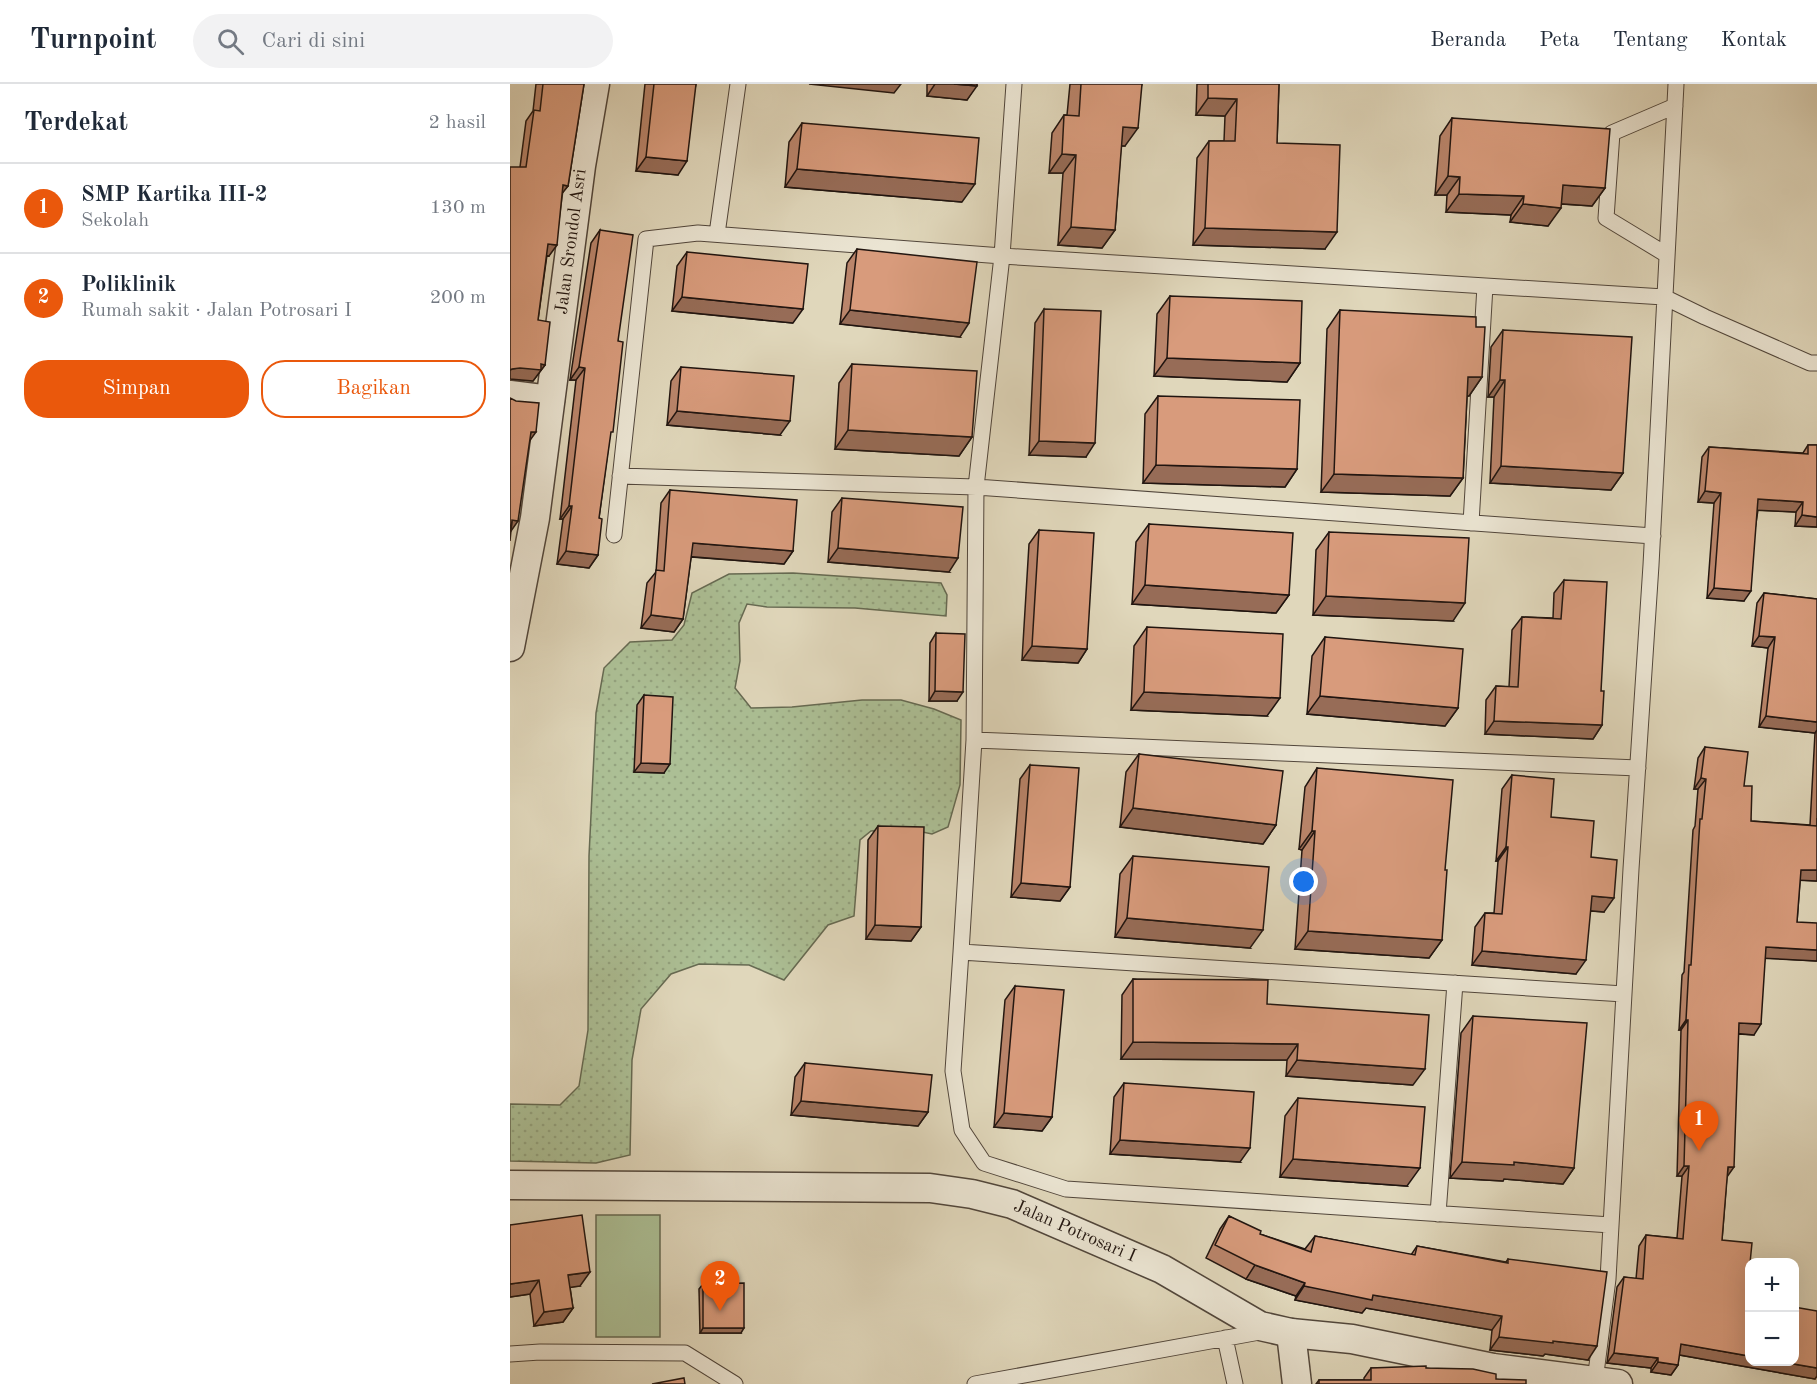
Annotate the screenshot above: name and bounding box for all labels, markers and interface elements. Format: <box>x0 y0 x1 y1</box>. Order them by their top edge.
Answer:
search box <box>193 14 613 68</box>
icon: search <box>214 25 247 58</box>
text: Turnpoint <box>30 27 157 55</box>
text: Cari di sini <box>262 30 365 52</box>
text: Beranda <box>1430 30 1506 51</box>
text: Peta <box>1539 30 1580 51</box>
text: Tentang <box>1613 30 1688 51</box>
text: Kontak <box>1721 30 1787 51</box>
text: Terdekat <box>24 110 128 136</box>
text: 2 hasil <box>429 113 486 133</box>
street label: Jalan Srondol Asri <box>553 168 590 316</box>
text: SMP Kartika III-2 <box>81 184 268 206</box>
text: 1 <box>38 198 49 218</box>
text: 130 m <box>430 198 486 218</box>
text: Sekolah <box>81 211 149 231</box>
text: Poliklinik <box>81 274 176 296</box>
text: 2 <box>38 288 49 308</box>
text: 200 m <box>430 288 486 308</box>
text: Rumah sakit · Jalan Potrosari I <box>81 301 352 321</box>
button: Simpan <box>24 360 249 418</box>
button: Bagikan <box>261 360 486 418</box>
your location <box>1289 867 1318 896</box>
pin: 1 <box>1680 1102 1718 1151</box>
street label: Jalan Potrosari I <box>1011 1197 1138 1266</box>
map controls <box>1745 1258 1799 1366</box>
button: + <box>1745 1258 1799 1312</box>
pin: 2 <box>700 1262 740 1311</box>
button: − <box>1745 1312 1799 1366</box>

